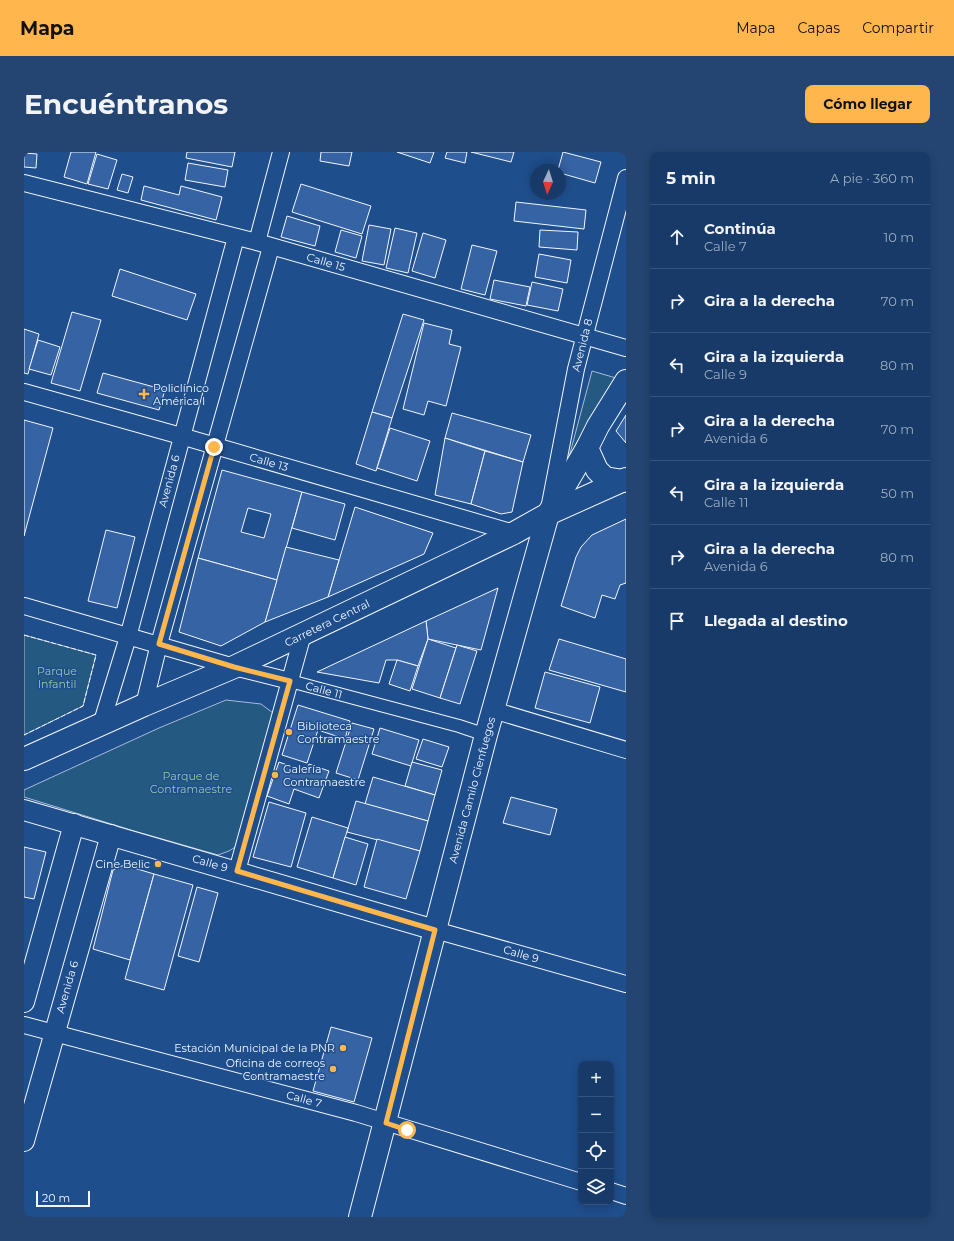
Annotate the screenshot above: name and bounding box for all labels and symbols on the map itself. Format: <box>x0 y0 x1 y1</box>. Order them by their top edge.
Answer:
north arrow <box>530 164 566 200</box>
street label: Calle 15 <box>305 250 347 274</box>
street label: Avenida 8 <box>569 317 595 373</box>
place label: Policlínico América I <box>153 381 209 408</box>
marker: Policlínico América I <box>138 388 150 400</box>
route end <box>205 438 223 456</box>
street label: Calle 13 <box>248 450 290 474</box>
street label: Avenida 6 <box>155 453 183 509</box>
street label: Carretera Central <box>282 596 372 650</box>
park label: Parque Infantil <box>37 664 77 691</box>
street label: Calle 11 <box>304 678 344 702</box>
street label: Avenida Camilo Cienfuegos <box>446 715 498 865</box>
place label: Biblioteca Contramaestre <box>297 719 380 746</box>
marker: Biblioteca Contramaestre <box>284 727 294 737</box>
place label: Galería Contramaestre <box>283 762 366 789</box>
park label: Parque de Contramaestre <box>150 769 233 796</box>
marker: Galería Contramaestre <box>270 770 280 780</box>
street label: Calle 9 <box>191 851 230 875</box>
place label: Cine Belic <box>95 857 150 871</box>
marker: Cine Belic <box>153 859 163 869</box>
street label: Calle 9 <box>502 942 541 966</box>
street label: Avenida 6 <box>53 959 81 1015</box>
place label: Estación Municipal de la PNR <box>174 1041 335 1055</box>
marker: Estación Municipal de la PNR <box>338 1043 348 1053</box>
place label: Oficina de correos Contramaestre <box>226 1056 326 1083</box>
marker: Oficina de correos Contramaestre <box>328 1064 338 1074</box>
street label: Calle 7 <box>285 1088 323 1110</box>
route start <box>398 1121 416 1139</box>
scale bar <box>36 1189 90 1208</box>

